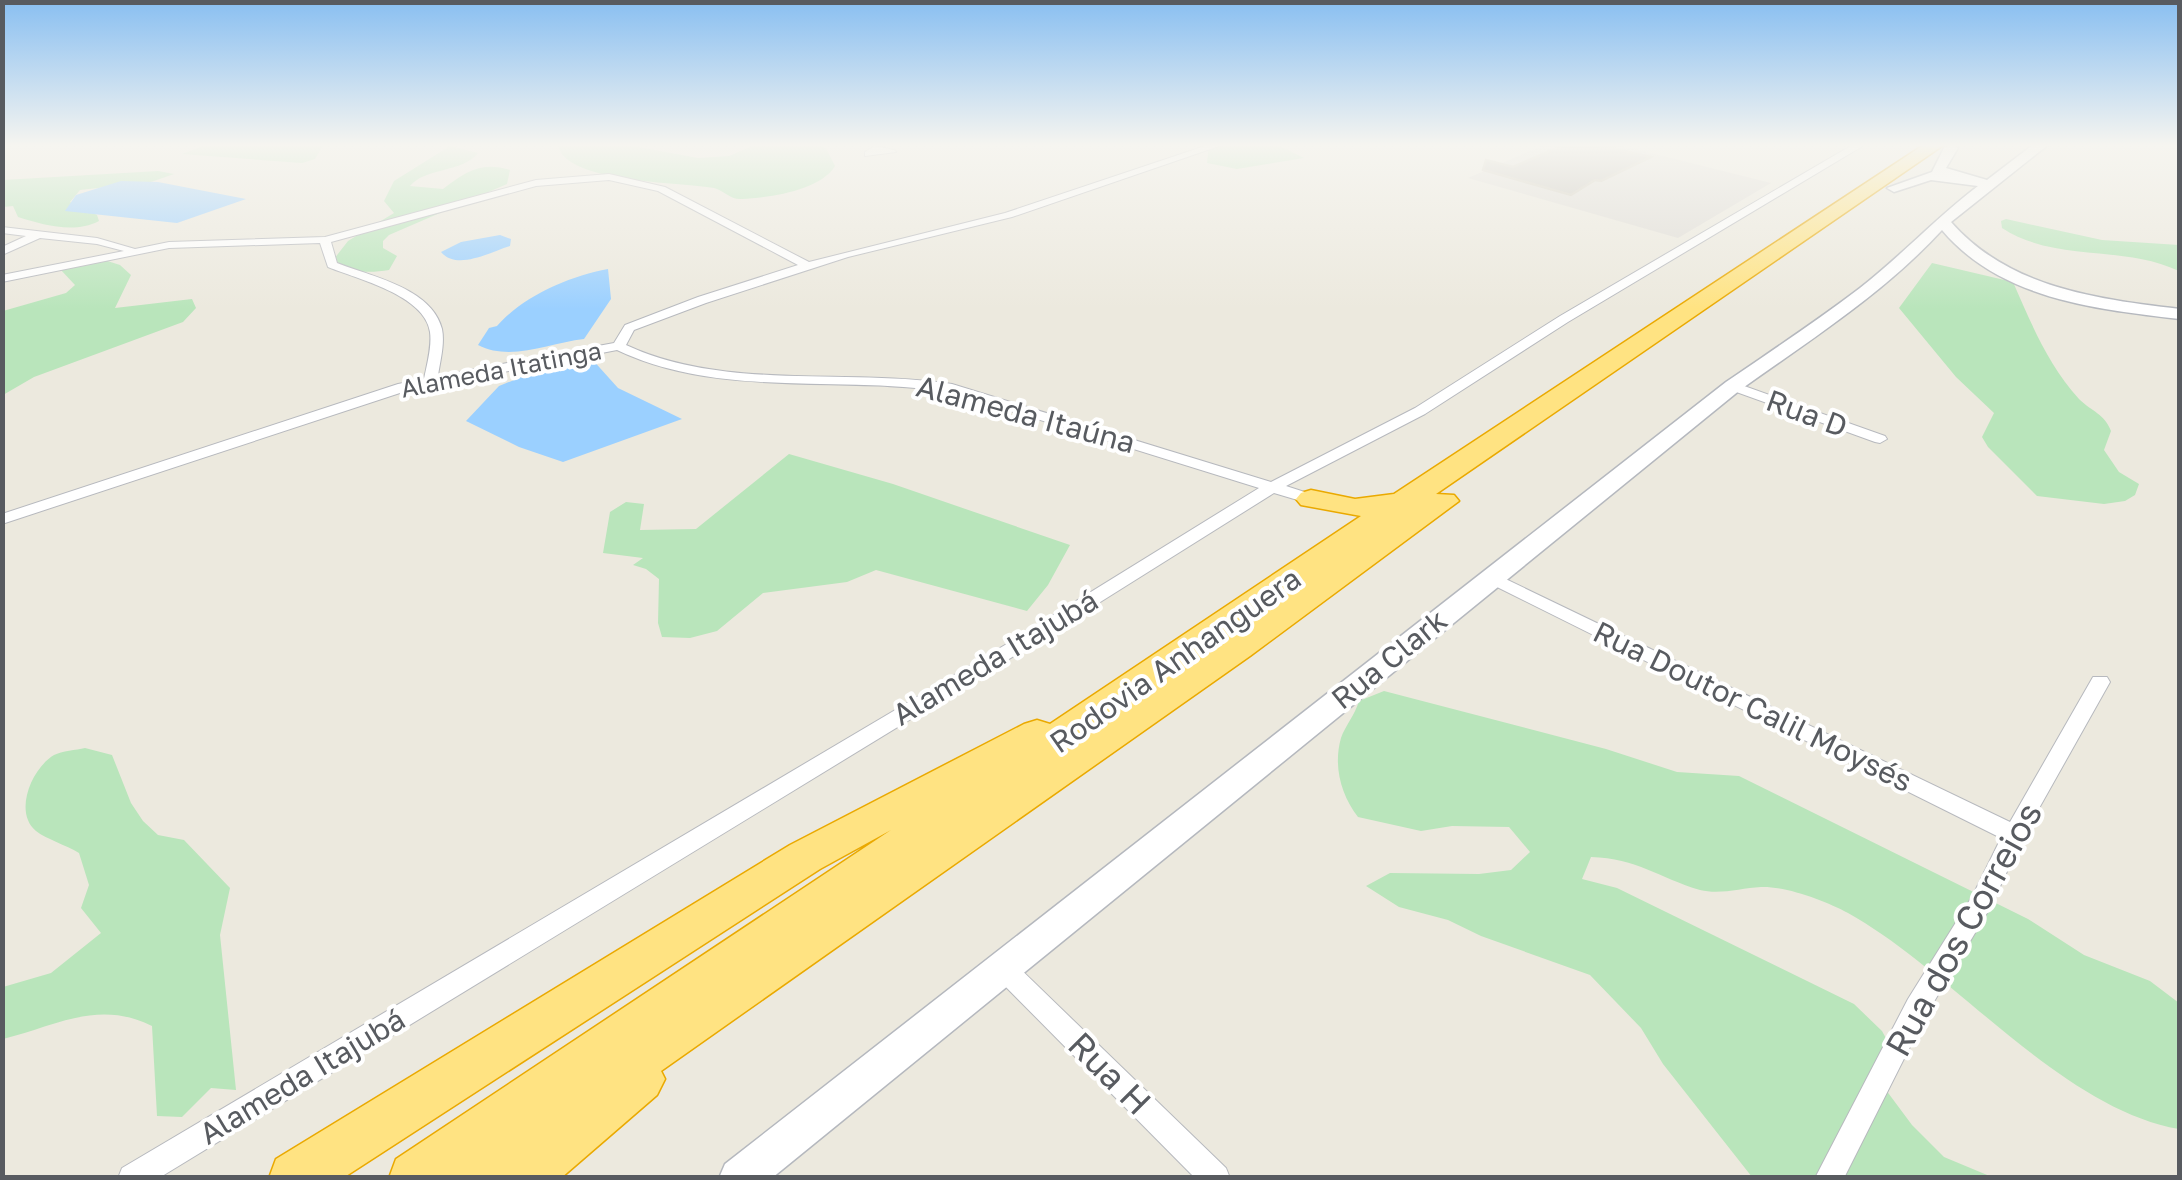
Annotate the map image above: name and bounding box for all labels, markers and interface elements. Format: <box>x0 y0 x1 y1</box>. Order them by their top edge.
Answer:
street label: Alameda Itatinga <box>398 334 604 404</box>
street label: Alameda Itaúna <box>913 368 1139 460</box>
street label: Rua D <box>1762 382 1852 444</box>
street label: Rodovia Anhanguera <box>1043 560 1307 760</box>
street label: Alameda Itajubá <box>886 582 1104 732</box>
street label: Rua Clark <box>1324 602 1454 716</box>
street label: Rua Doutor Calil Moysés <box>1588 613 1918 799</box>
street label: Rua dos Correios <box>1876 795 2050 1063</box>
street label: Alameda Itajubá <box>193 1001 411 1151</box>
street label: Rua H <box>1060 1023 1160 1123</box>

